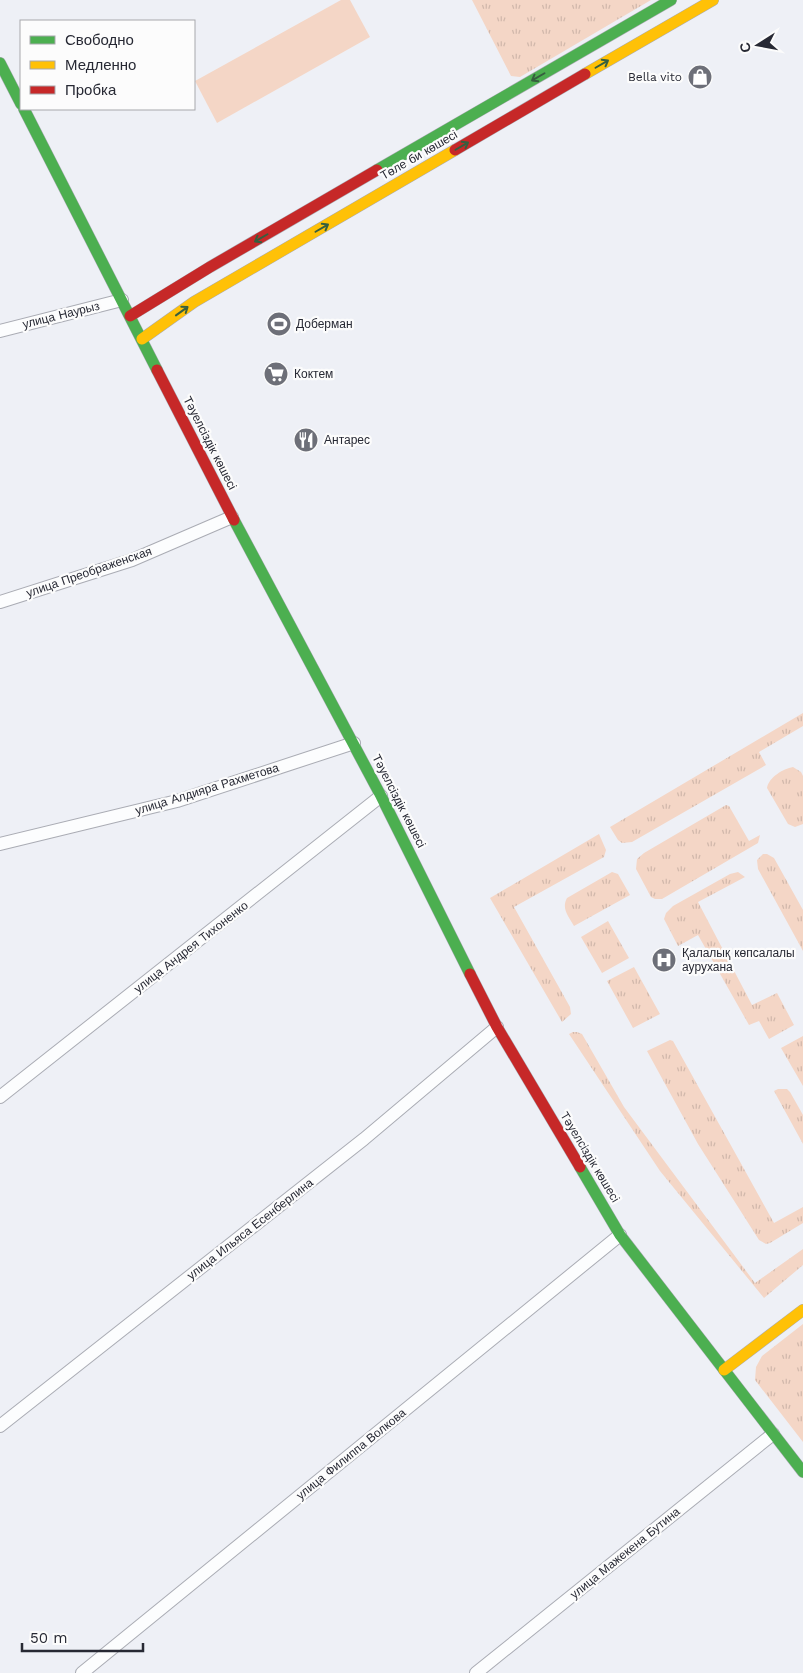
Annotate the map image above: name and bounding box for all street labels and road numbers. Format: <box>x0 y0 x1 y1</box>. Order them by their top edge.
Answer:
street label: Төле би көшесі <box>378 127 460 183</box>
street label: улица Наурыз <box>21 299 101 331</box>
street label: Тәуелсіздік көшесі <box>180 394 240 492</box>
street label: улица Преображенская <box>24 544 154 600</box>
street label: Тәуелсіздік көшесі <box>369 752 429 850</box>
street label: улица Алдияра Рахметова <box>133 760 281 818</box>
street label: улица Андрея Тихоненко <box>131 898 251 996</box>
street label: Тәуелсіздік көшесі <box>557 1109 623 1205</box>
street label: улица Ильяса Есенберлина <box>184 1175 316 1283</box>
street label: улица Филиппа Волкова <box>293 1405 409 1502</box>
street label: улица Мажекена Бутина <box>567 1504 683 1602</box>

